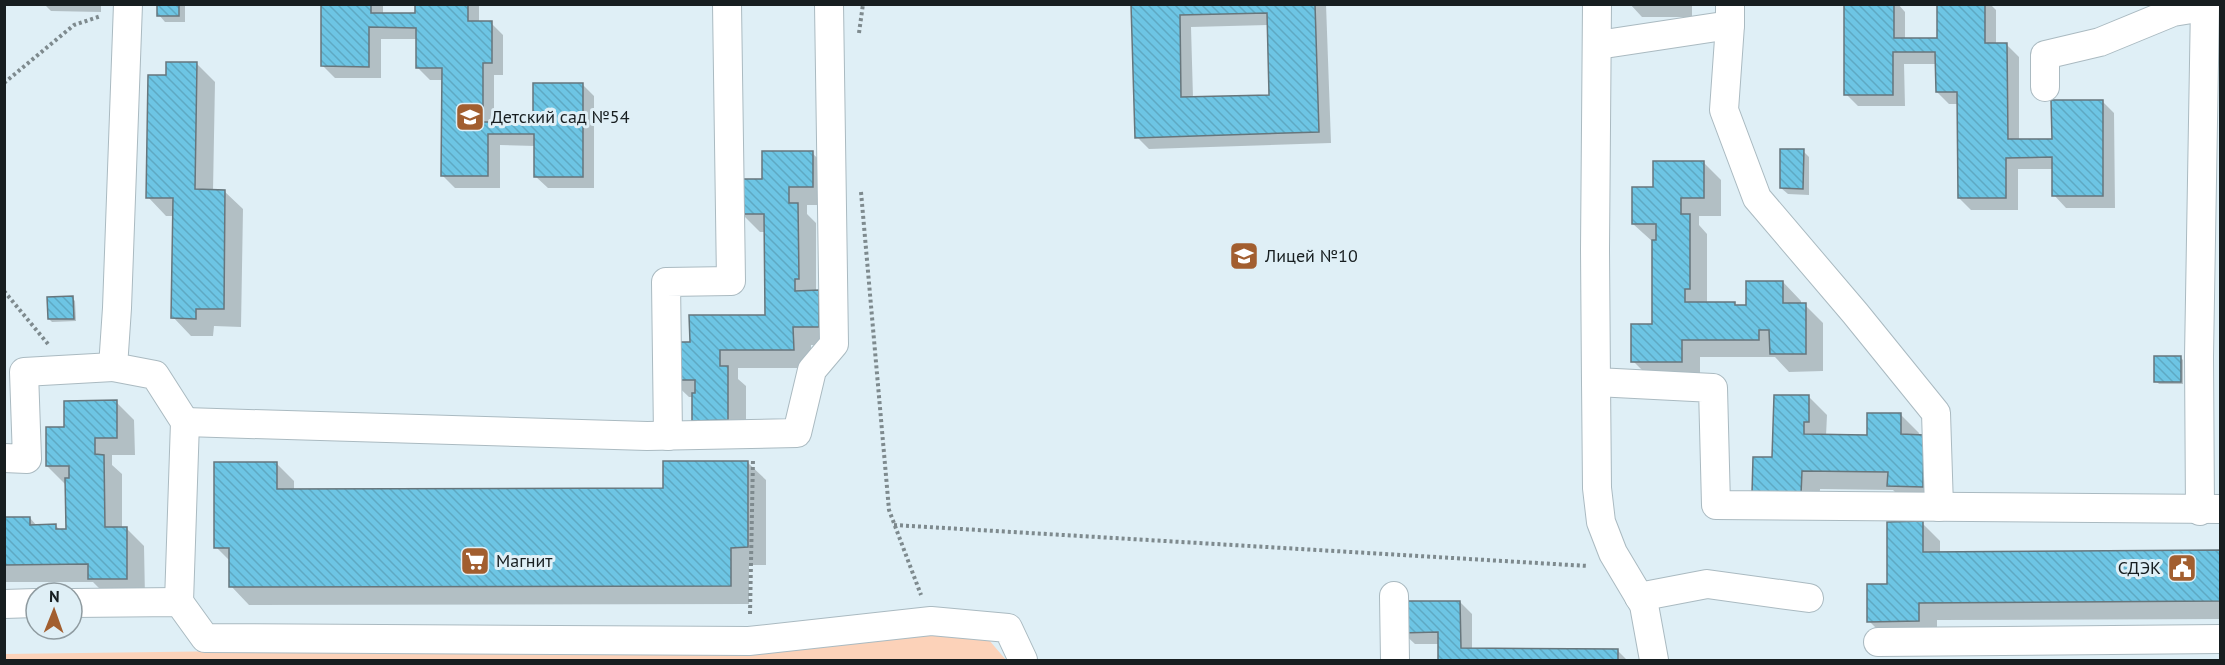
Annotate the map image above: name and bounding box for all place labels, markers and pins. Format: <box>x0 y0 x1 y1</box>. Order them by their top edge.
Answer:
school or university icon: Детский сад №54 <box>454 101 486 133</box>
place label: Детский сад №54 <box>491 105 630 128</box>
school or university icon: Лицей №10 <box>1228 240 1260 272</box>
place label: Лицей №10 <box>1264 244 1358 267</box>
supermarket icon: Магнит <box>459 545 491 577</box>
place label: Магнит <box>496 549 553 572</box>
public building icon: СДЭК <box>2166 552 2198 584</box>
place label: СДЭК <box>2118 556 2161 579</box>

